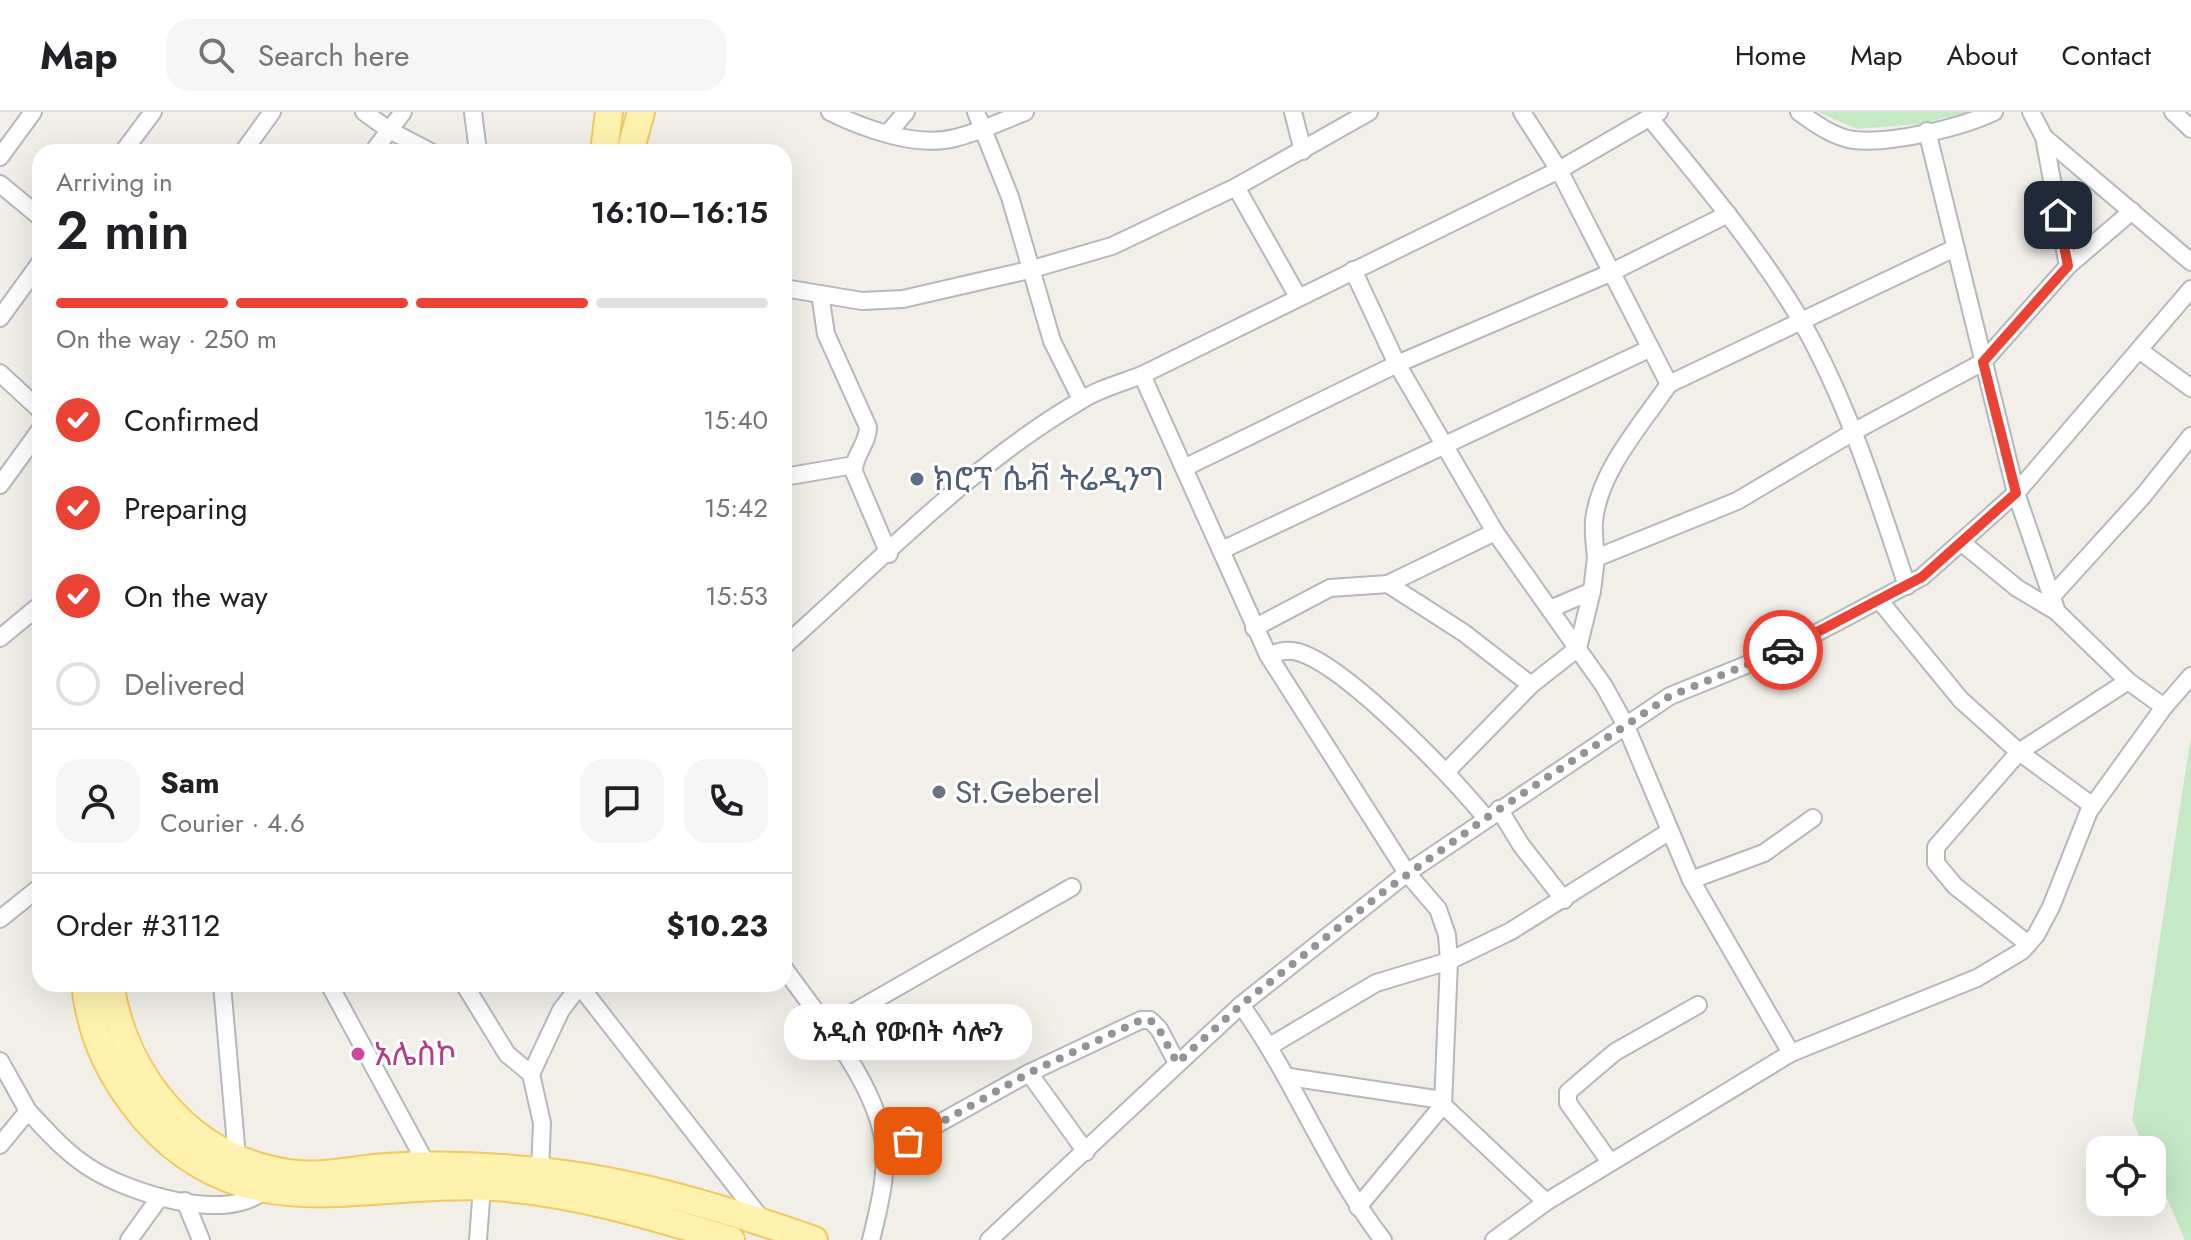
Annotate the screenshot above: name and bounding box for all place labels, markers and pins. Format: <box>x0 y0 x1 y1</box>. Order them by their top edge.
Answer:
pin <box>2024 181 2092 249</box>
place label: ክሮፕ ሴቭ ትሬዲንግ <box>933 456 1164 502</box>
marker: ክሮፕ ሴቭ ትሬዲንግ <box>908 470 926 488</box>
place label: St.Geberel <box>955 769 1100 815</box>
marker: St.Geberel <box>930 783 948 801</box>
callout: አዲስ የውበት ሳሎን <box>784 1005 1032 1061</box>
place label: አሌስኮ <box>374 1031 457 1077</box>
marker: አሌስኮ <box>349 1045 367 1063</box>
pin <box>874 1107 942 1175</box>

